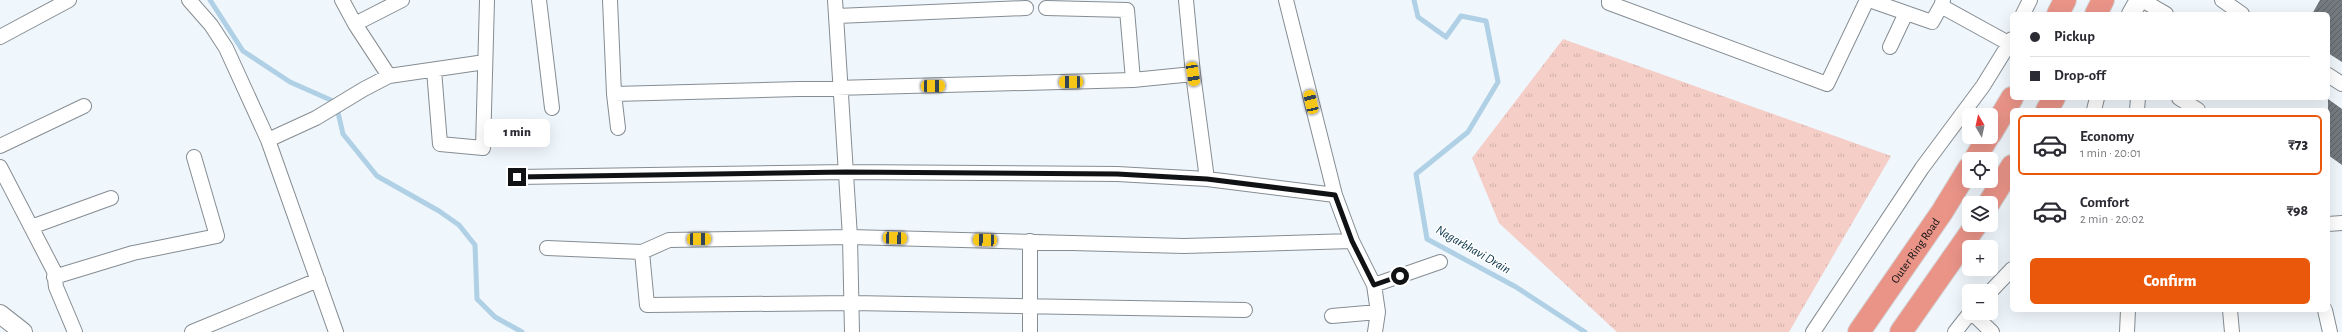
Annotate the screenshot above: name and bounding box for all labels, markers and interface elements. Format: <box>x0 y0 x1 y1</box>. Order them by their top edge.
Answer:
text: Pickup <box>2054 29 2095 44</box>
car <box>1185 61 1201 87</box>
text: Drop-off <box>2054 68 2106 83</box>
car <box>1059 76 1083 88</box>
car <box>921 80 945 92</box>
car <box>1302 89 1320 115</box>
north arrow <box>1962 108 1998 144</box>
map controls <box>1962 108 1998 320</box>
callout: 1 min <box>484 119 550 147</box>
text: 1 min <box>503 126 531 139</box>
icon: car <box>2032 127 2068 163</box>
text: Economy <box>2080 129 2134 144</box>
text: ₹73 <box>2288 137 2308 152</box>
text: 1 min · 20:01 <box>2080 147 2141 160</box>
button: locate <box>1962 152 1998 188</box>
route end <box>508 168 526 186</box>
icon: car <box>2032 193 2068 229</box>
text: Comfort <box>2080 195 2129 210</box>
button: layers <box>1962 196 1998 232</box>
text: ₹98 <box>2287 203 2308 218</box>
text: 2 min · 20:02 <box>2080 213 2144 226</box>
street label: Outer Ring Road <box>1889 216 1942 285</box>
water label: Nagarbhavi Drain <box>1433 223 1513 277</box>
car <box>883 232 907 244</box>
car <box>687 233 711 245</box>
car <box>973 234 997 246</box>
button: + <box>1962 240 1998 276</box>
button: Confirm <box>2030 258 2310 304</box>
route start <box>1391 267 1409 285</box>
button: − <box>1962 284 1998 320</box>

